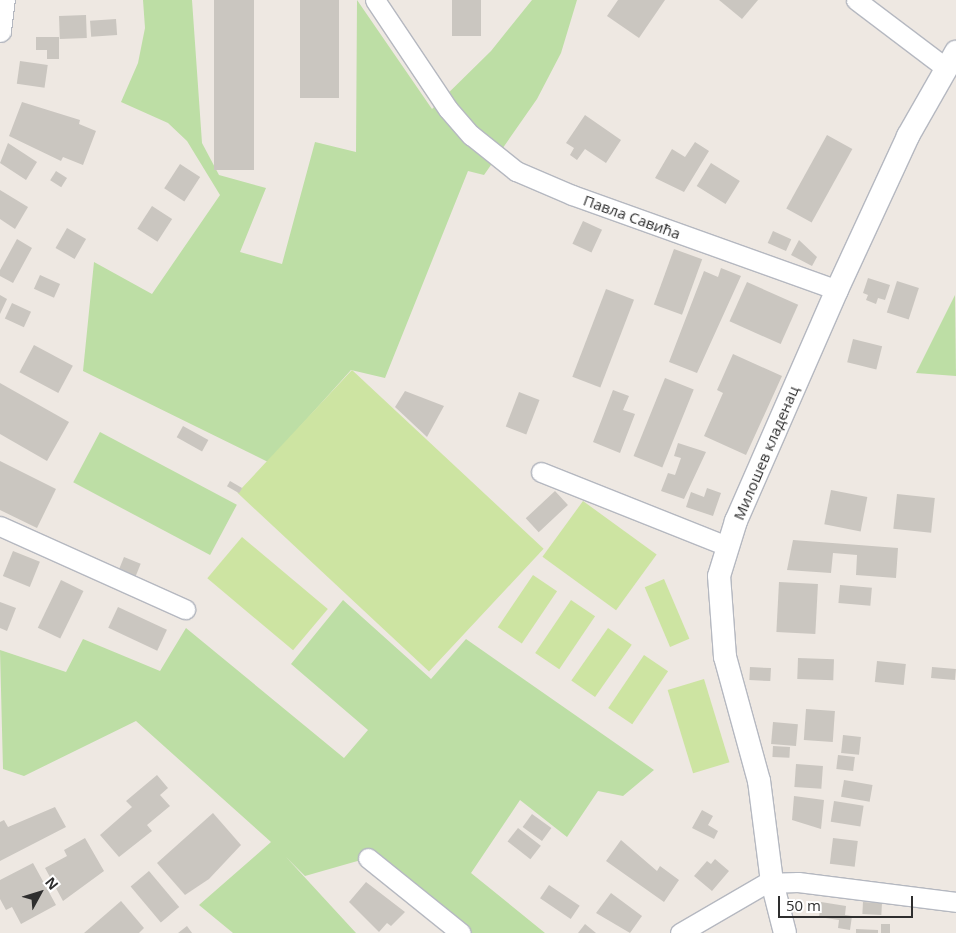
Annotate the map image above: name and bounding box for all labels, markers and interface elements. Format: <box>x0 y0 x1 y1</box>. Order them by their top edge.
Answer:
street label: Павла Савића <box>581 191 683 243</box>
street label: Милошев кладенац <box>730 383 802 523</box>
north arrow <box>15 868 65 918</box>
text: N <box>41 873 63 894</box>
scale bar <box>781 886 916 918</box>
text: 50 m <box>786 895 821 915</box>

